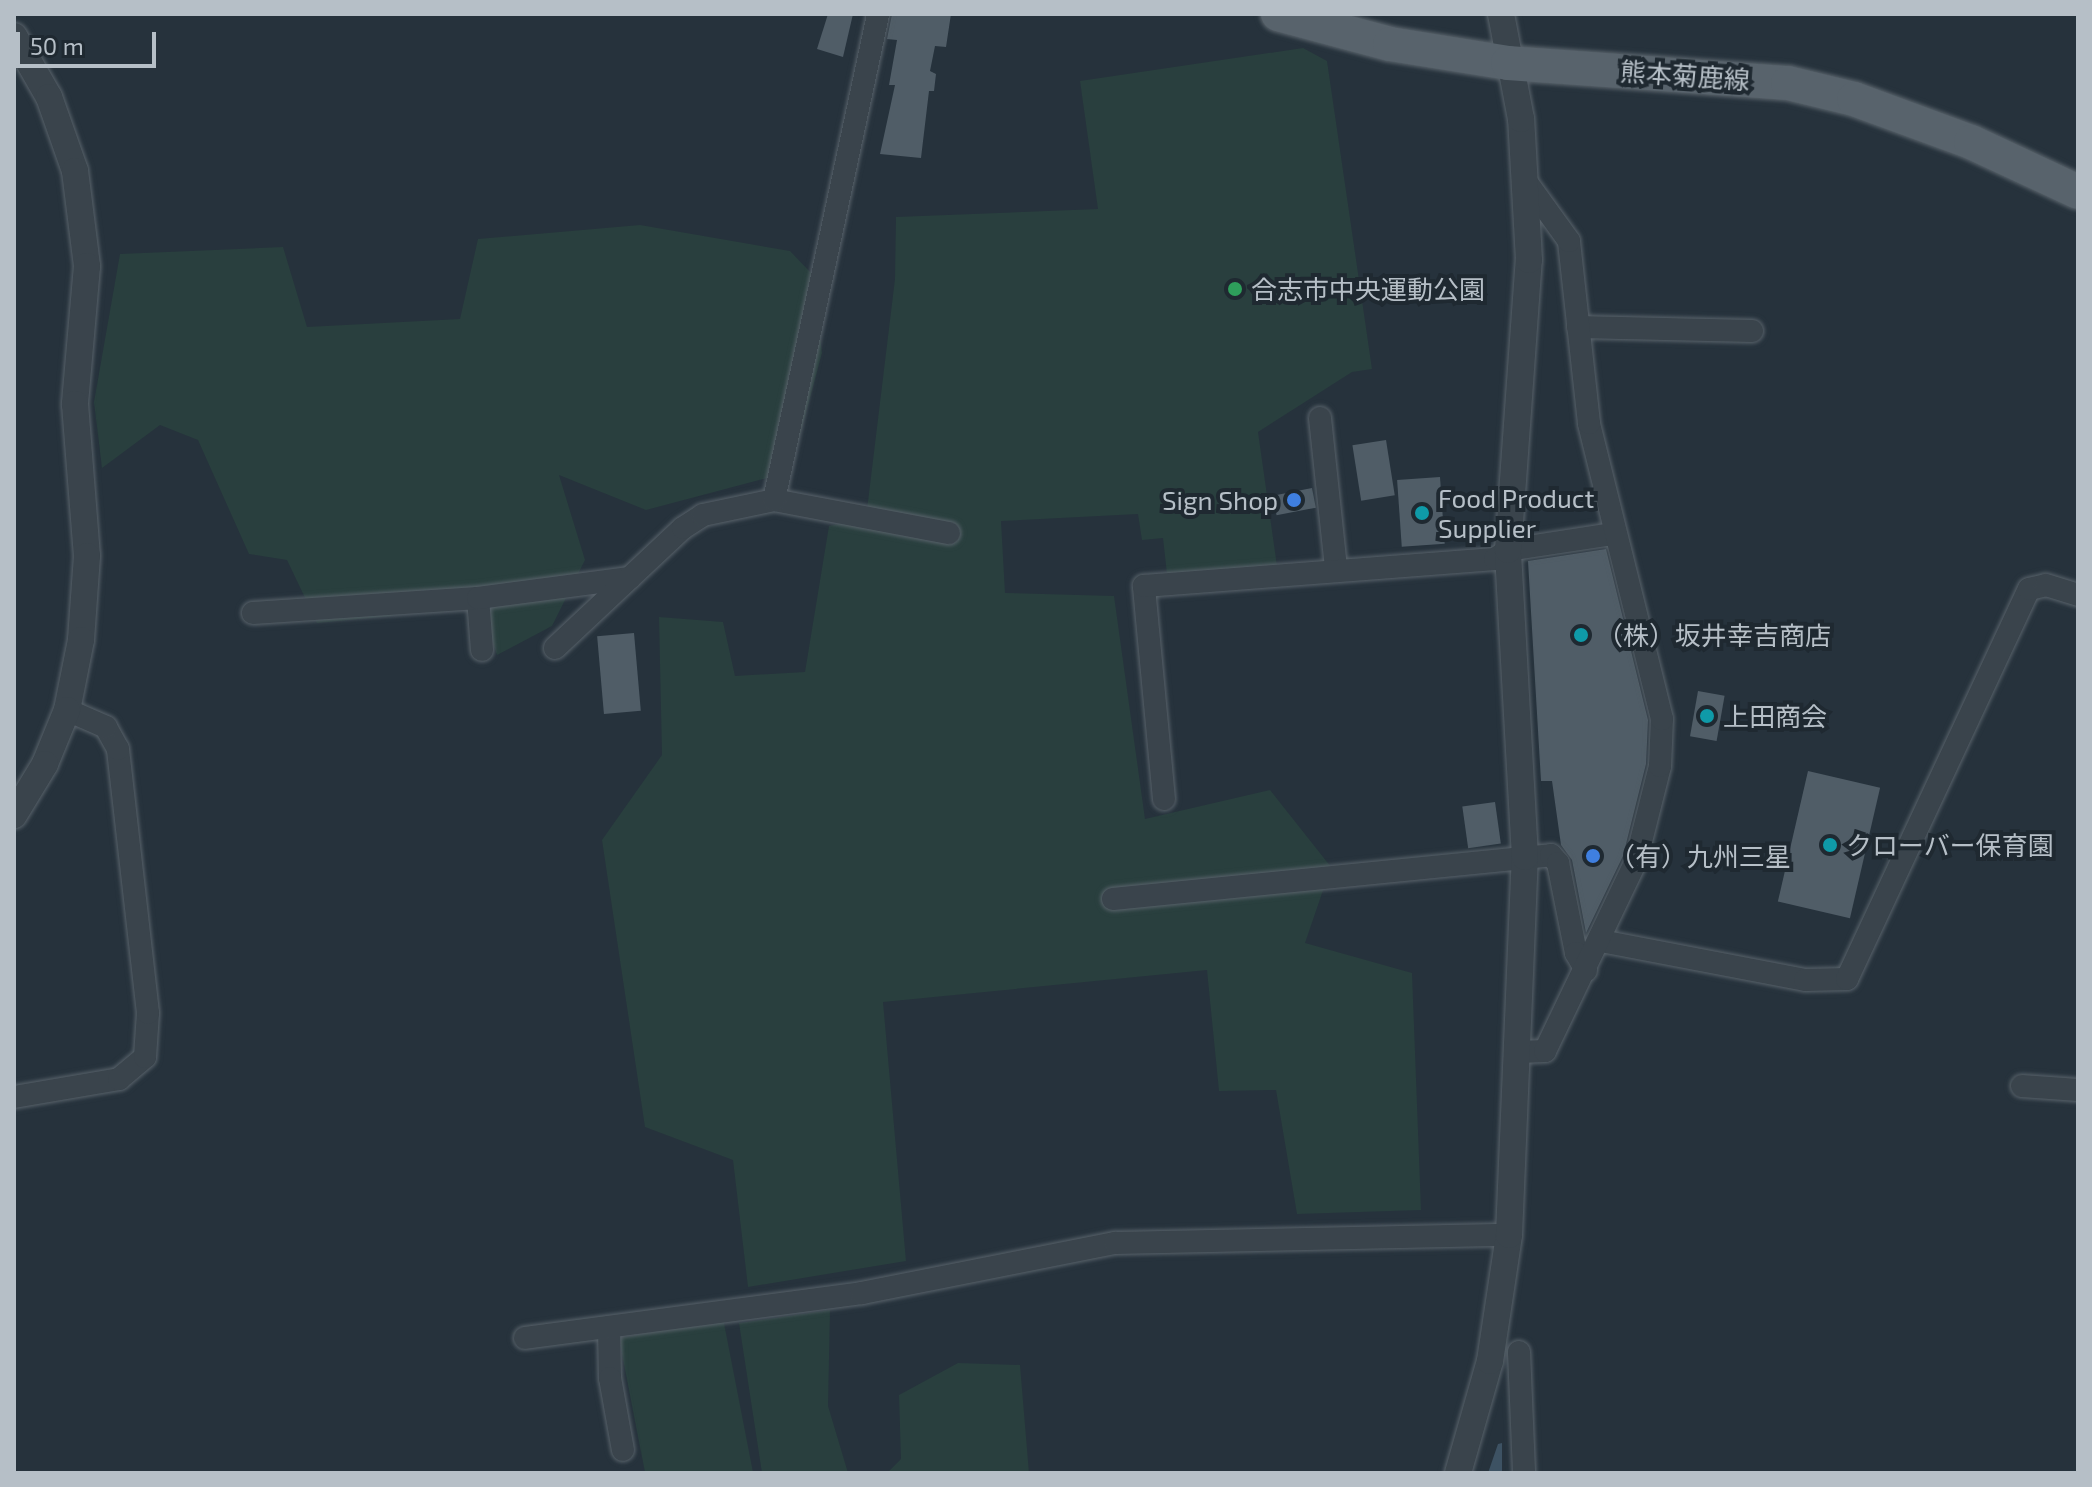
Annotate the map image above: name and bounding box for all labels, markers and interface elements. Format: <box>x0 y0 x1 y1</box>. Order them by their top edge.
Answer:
scale bar <box>20 16 160 66</box>
text: 50 m <box>30 31 84 60</box>
street label: 熊本菊鹿線 <box>1619 55 1751 95</box>
place label: 合志市中央運動公園 <box>1251 273 1485 305</box>
marker: 合志市中央運動公園 <box>1226 280 1244 298</box>
place label: Food Product Supplier <box>1438 482 1594 544</box>
place label: Sign Shop <box>1162 484 1278 516</box>
marker: Sign Shop <box>1285 491 1303 509</box>
marker: Food Product Supplier <box>1413 504 1431 522</box>
place label: （株）坂井幸吉商店 <box>1597 619 1831 651</box>
marker: （株）坂井幸吉商店 <box>1572 626 1590 644</box>
place label: 上田商会 <box>1723 700 1827 732</box>
marker: 上田商会 <box>1698 707 1716 725</box>
place label: クローバー保育園 <box>1846 829 2054 861</box>
marker: クローバー保育園 <box>1821 836 1839 854</box>
place label: （有）九州三星 <box>1609 840 1791 872</box>
marker: （有）九州三星 <box>1584 847 1602 865</box>

